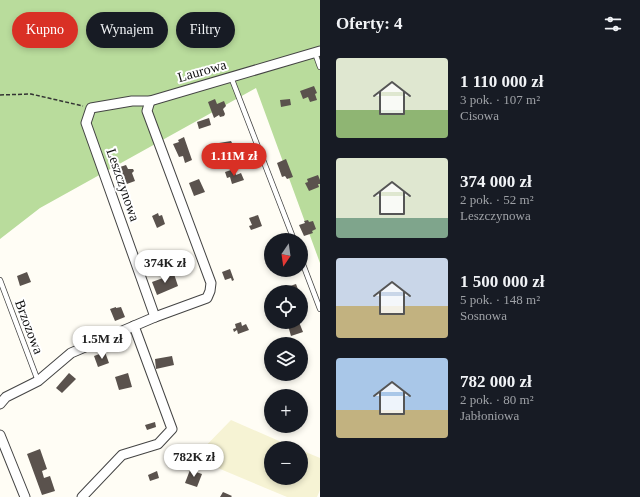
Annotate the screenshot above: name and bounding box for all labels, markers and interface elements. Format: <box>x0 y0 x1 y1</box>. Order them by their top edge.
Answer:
chip: Kupno <box>12 12 78 48</box>
chip: Wynajem <box>86 12 168 48</box>
chip: Filtry <box>176 12 235 48</box>
icon: filters <box>602 13 624 35</box>
text: Oferty: 4 <box>336 14 403 33</box>
street label: Laurowa <box>176 57 229 85</box>
text: 1 110 000 zł <box>460 72 544 91</box>
icon: home <box>368 74 416 122</box>
text: 3 pok. · 107 m² <box>460 92 540 107</box>
text: Cisowa <box>460 108 499 123</box>
pin: 1.11M zł <box>193 143 275 177</box>
street label: Leszczynowa <box>104 147 143 224</box>
text: 1.11M zł <box>211 148 257 163</box>
text: 374 000 zł <box>460 172 532 191</box>
icon: home <box>368 174 416 222</box>
text: 2 pok. · 52 m² <box>460 192 534 207</box>
text: Leszczynowa <box>460 208 531 223</box>
north arrow <box>264 233 308 277</box>
map controls <box>264 233 308 485</box>
pin: 374K zł <box>128 250 202 284</box>
text: 374K zł <box>144 255 186 270</box>
text: 1 500 000 zł <box>460 272 545 291</box>
icon: home <box>368 274 416 322</box>
button: locate <box>264 285 308 329</box>
text: 5 pok. · 148 m² <box>460 292 540 307</box>
street label: Brzozowa <box>12 298 46 357</box>
text: Sosnowa <box>460 308 507 323</box>
pin: 1.5M zł <box>65 326 139 360</box>
text: 1.5M zł <box>81 331 123 346</box>
button: layers <box>264 337 308 381</box>
text: 782 000 zł <box>460 372 532 391</box>
icon: home <box>368 374 416 422</box>
button: + <box>264 389 308 433</box>
text: 2 pok. · 80 m² <box>460 392 534 407</box>
text: Jabłoniowa <box>460 408 519 423</box>
button: − <box>264 441 308 485</box>
pin: 782K zł <box>157 444 231 478</box>
text: 782K zł <box>173 449 215 464</box>

